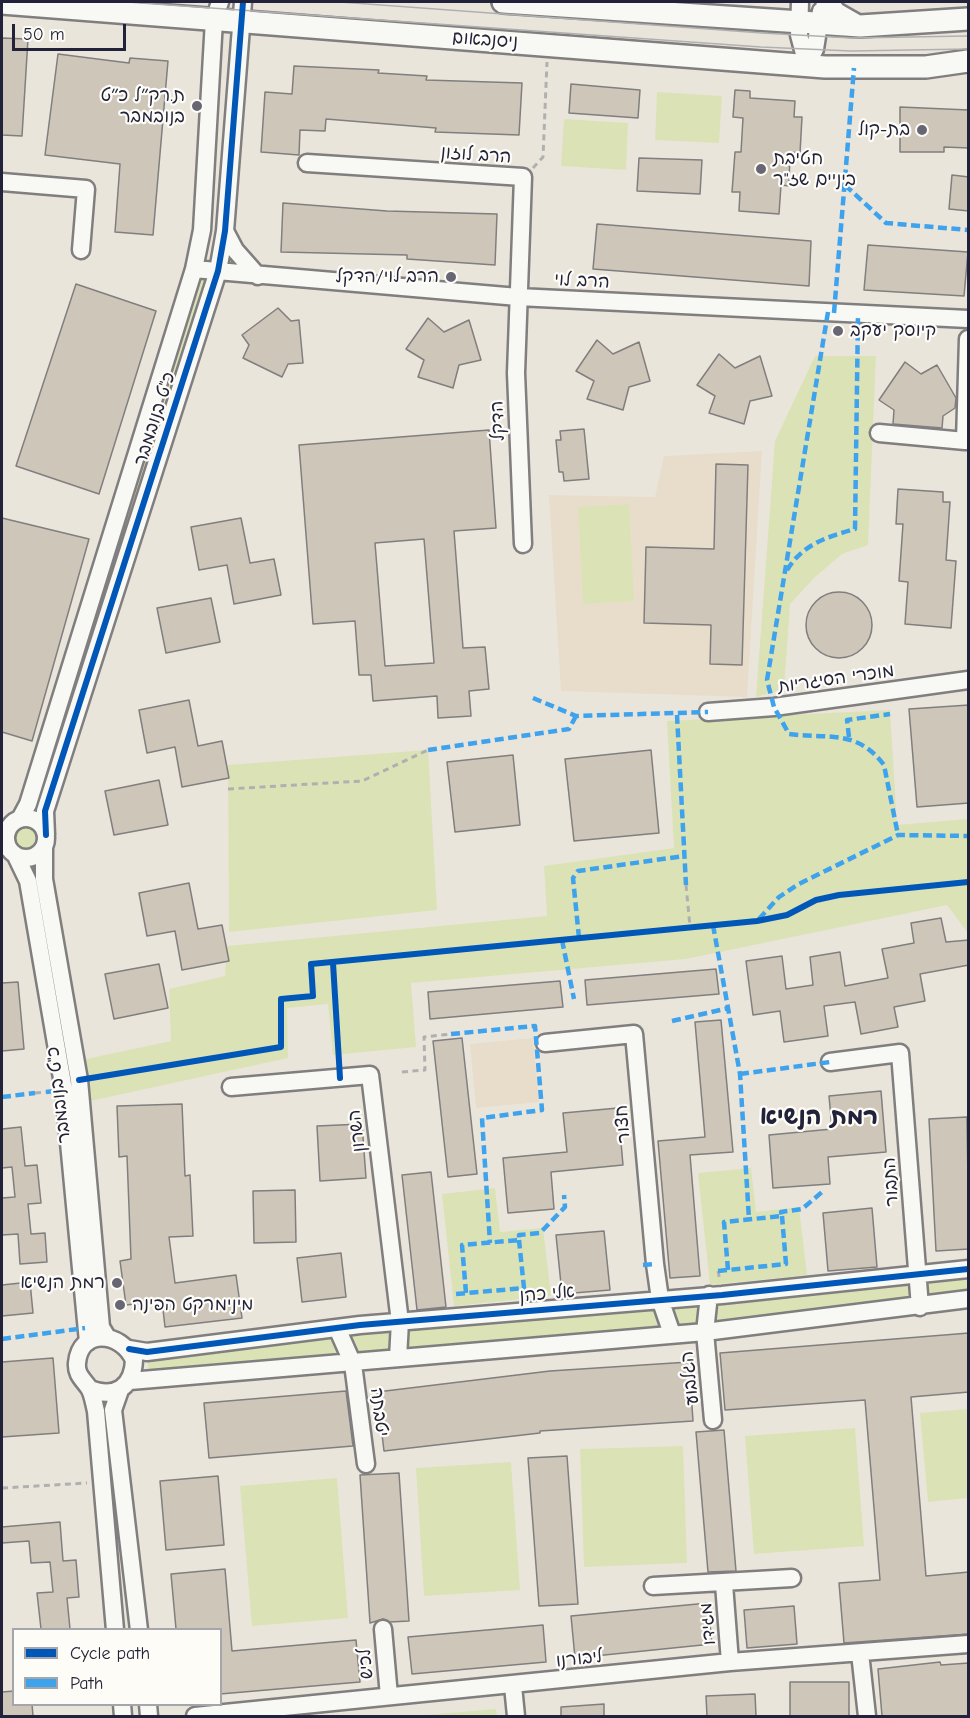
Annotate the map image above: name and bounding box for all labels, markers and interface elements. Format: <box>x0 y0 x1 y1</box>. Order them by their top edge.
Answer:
scale bar <box>15 12 129 50</box>
text: 50 m <box>23 24 65 45</box>
street label: ניסנבאום <box>451 27 519 53</box>
place label: ת.רק״ל כ״ט בנובמבר <box>100 85 185 128</box>
marker: ת.רק״ל כ״ט בנובמבר <box>190 99 204 113</box>
place label: בת-קול <box>858 119 910 141</box>
marker: בת-קול <box>915 123 929 137</box>
street label: הרב לוזון <box>440 142 512 168</box>
place label: חטיבת ביניים שז"ר <box>773 148 856 190</box>
marker: חטיבת ביניים שז"ר <box>754 162 768 176</box>
place label: הרב לוי/הדקל <box>335 266 439 288</box>
street label: הרב לוי <box>554 269 610 293</box>
marker: הרב לוי/הדקל <box>444 270 458 284</box>
place label: קיוסק יעקב <box>850 320 936 342</box>
marker: קיוסק יעקב <box>831 324 845 338</box>
street label: כ"ט בנובמבר <box>130 369 180 469</box>
street label: הדקל <box>486 400 510 442</box>
street label: מוכרי הסיגריות <box>776 660 896 698</box>
street label: כ"ט בנובמבר <box>42 1045 76 1145</box>
district label: רמת הנשיא <box>760 1103 878 1131</box>
street label: חצור <box>611 1104 635 1144</box>
street label: השרון <box>344 1109 370 1153</box>
street label: התבור <box>879 1157 903 1207</box>
place label: רמת הנשיא <box>20 1272 105 1294</box>
marker: רמת הנשיא <box>110 1276 124 1290</box>
street label: אלי כהן <box>518 1281 576 1307</box>
place label: מינימרקט הפינה <box>132 1294 253 1316</box>
marker: מינימרקט הפינה <box>113 1298 127 1312</box>
street label: הגלבוע <box>676 1350 704 1406</box>
street label: יטבתה <box>365 1386 393 1438</box>
street label: מגידו <box>695 1602 721 1646</box>
legend <box>12 1628 222 1706</box>
text: Cycle path <box>70 1643 150 1664</box>
street label: ליבורנו <box>555 1646 603 1672</box>
street label: לכיש <box>354 1648 378 1680</box>
text: Path <box>70 1673 103 1694</box>

